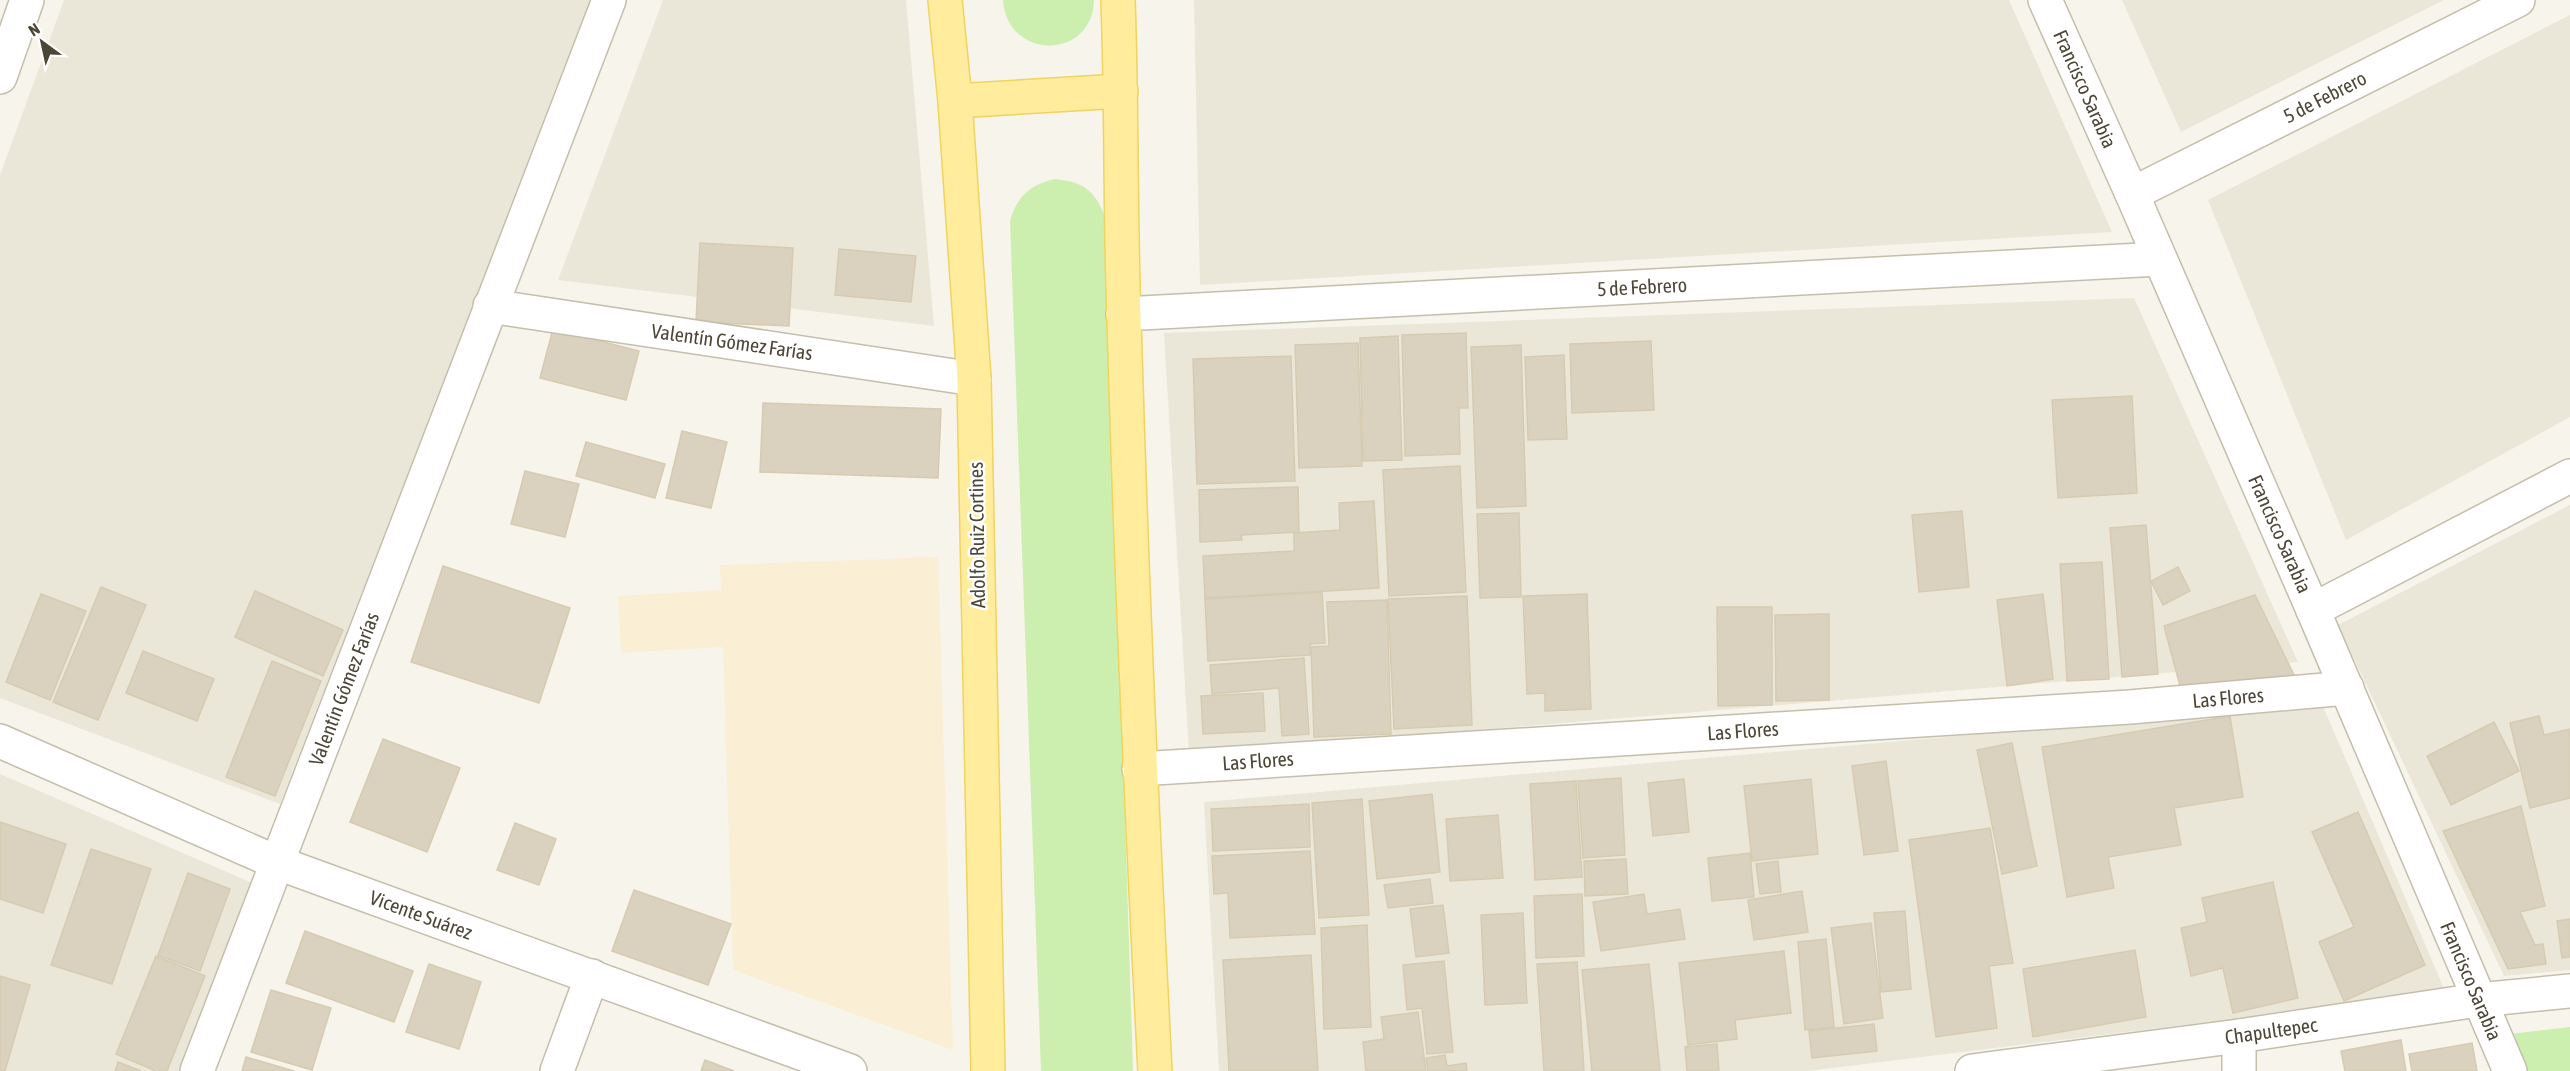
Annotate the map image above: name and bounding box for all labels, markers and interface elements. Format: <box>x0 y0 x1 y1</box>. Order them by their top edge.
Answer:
north arrow <box>12 12 72 72</box>
text: N <box>25 19 43 40</box>
street label: Francisco Sarabia <box>2049 26 2122 151</box>
street label: 5 de Febrero <box>2279 66 2370 127</box>
street label: 5 de Febrero <box>1596 273 1687 300</box>
street label: Valentín Gómez Farías <box>650 319 814 364</box>
street label: Adolfo Ruiz Cortines <box>964 462 989 608</box>
street label: Francisco Sarabia <box>2244 471 2317 596</box>
street label: Valentín Gómez Farías <box>304 609 383 769</box>
street label: Las Flores <box>2191 683 2265 712</box>
street label: Las Flores <box>1707 717 1779 744</box>
street label: Las Flores <box>1222 747 1294 774</box>
street label: Vicente Suárez <box>367 885 476 944</box>
street label: Francisco Sarabia <box>2436 918 2507 1044</box>
street label: Chapultepec <box>2223 1013 2319 1048</box>

